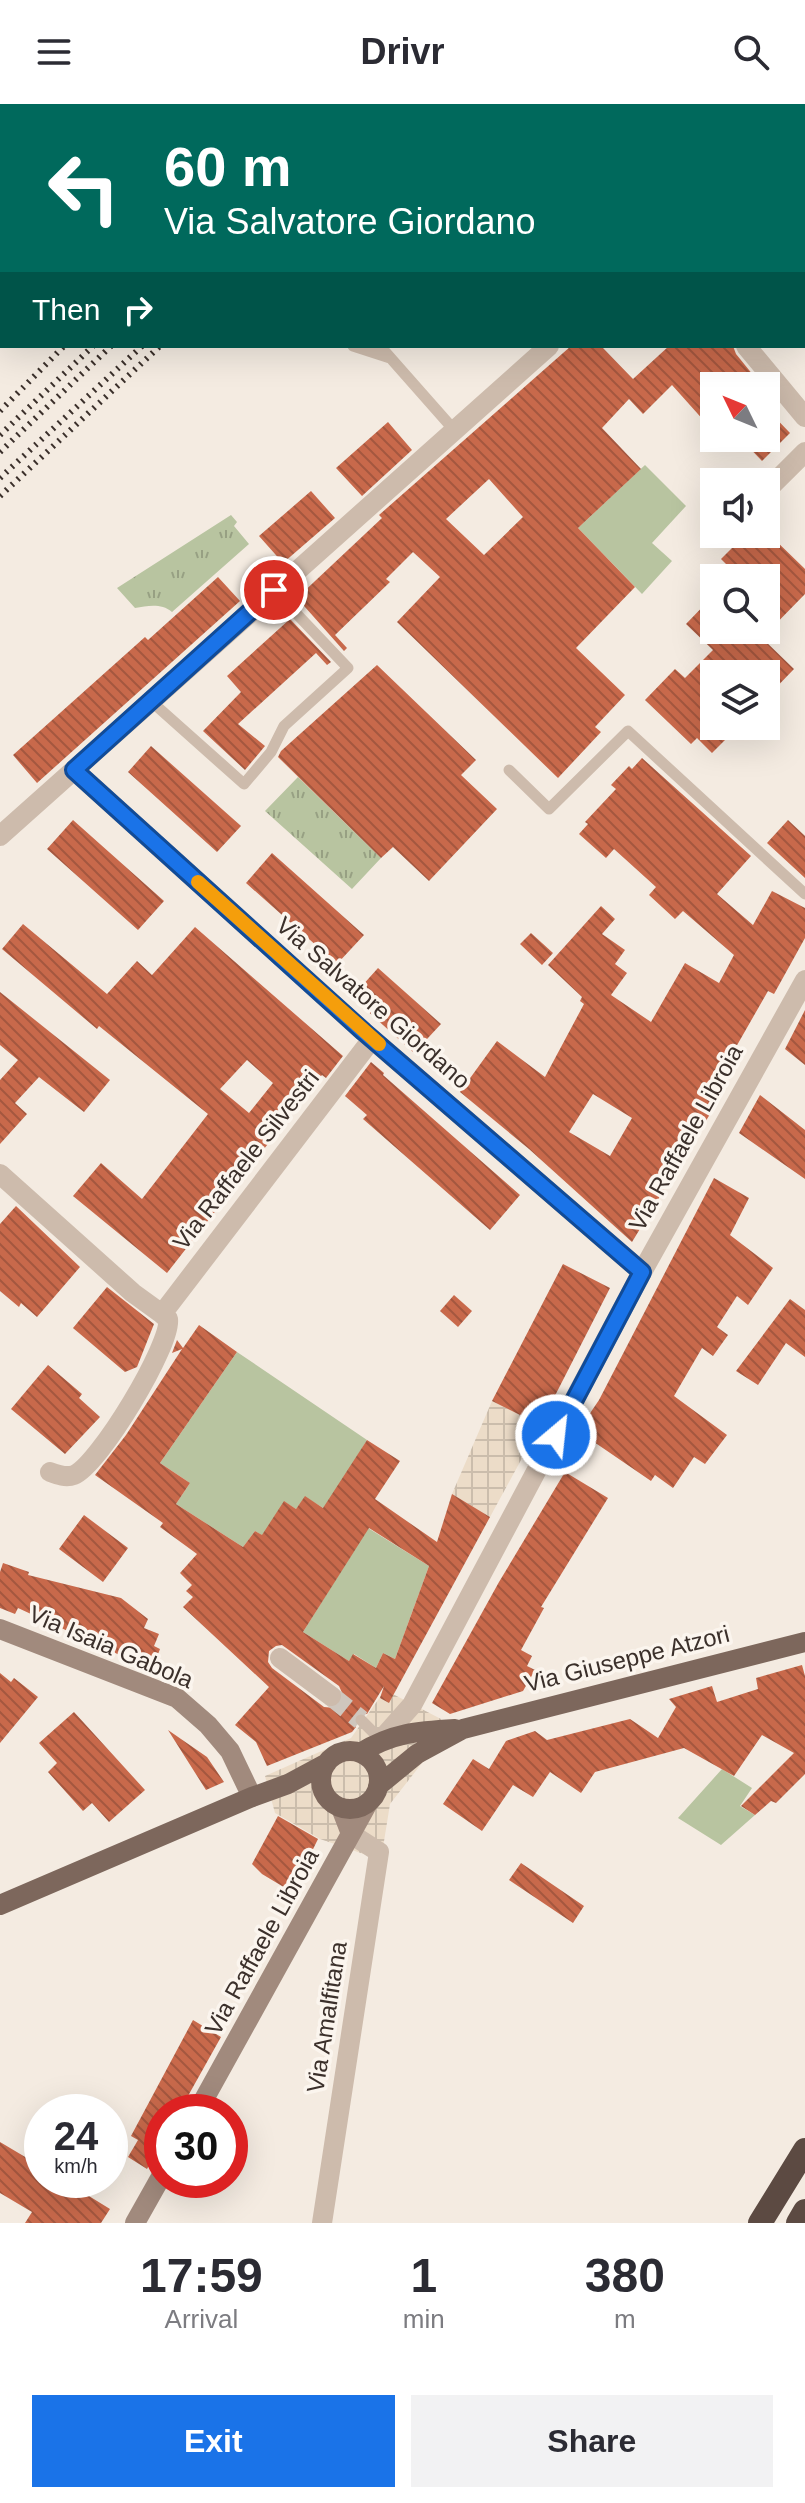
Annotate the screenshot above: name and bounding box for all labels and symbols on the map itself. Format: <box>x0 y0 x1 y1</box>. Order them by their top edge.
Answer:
north arrow <box>700 372 780 452</box>
pin <box>240 556 308 624</box>
street label: Via Salvatore Giordano <box>271 911 476 1094</box>
street label: Via Raffaele Libroia <box>623 1039 748 1236</box>
street label: Via Raffaele Silvestri <box>167 1064 324 1255</box>
position arrow <box>514 1393 598 1477</box>
street label: Via Isaia Gabola <box>25 1600 198 1694</box>
street label: Via Giuseppe Atzori <box>522 1620 732 1697</box>
street label: Via Raffaele Libroia <box>199 1843 324 2040</box>
street label: Via Amalfitana <box>301 1939 352 2095</box>
speed limit sign: 30 <box>144 2094 248 2198</box>

